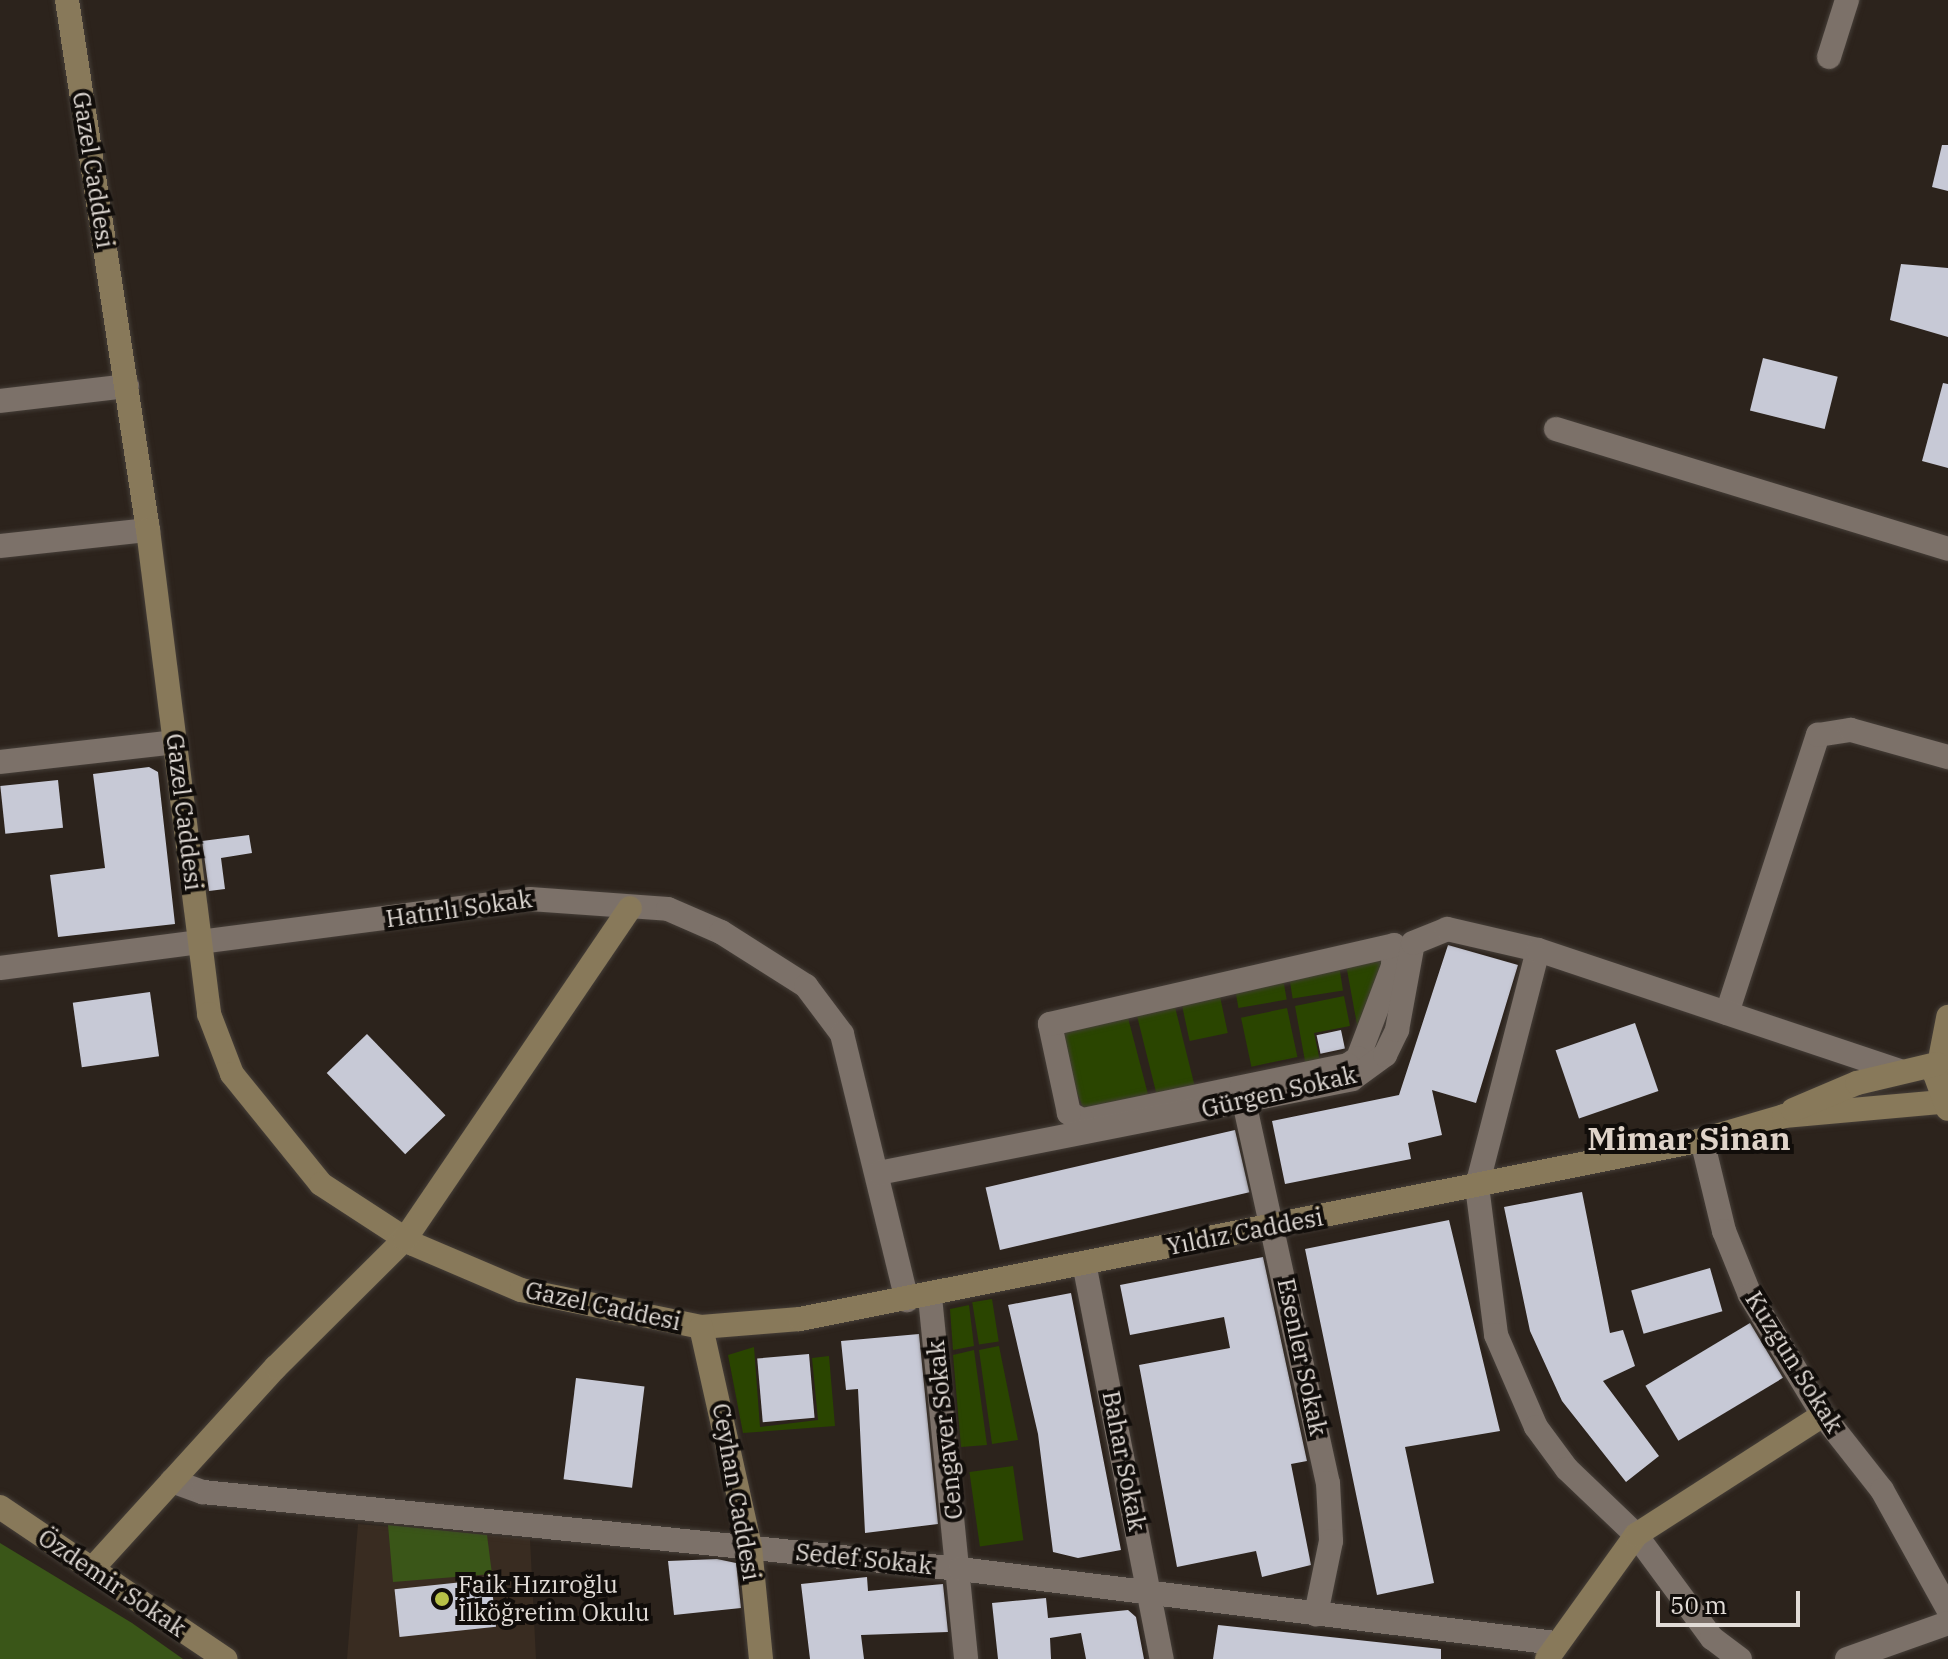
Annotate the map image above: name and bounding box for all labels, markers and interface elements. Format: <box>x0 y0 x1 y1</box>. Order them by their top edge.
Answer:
street label: Gazel Caddesi <box>66 90 120 250</box>
street label: Gazel Caddesi <box>160 732 208 892</box>
street label: Hatırlı Sokak <box>384 884 534 934</box>
street label: Gürgen Sokak <box>1199 1060 1359 1124</box>
district label: Mimar Sinan <box>1587 1119 1791 1157</box>
street label: Yıldız Caddesi <box>1164 1203 1326 1261</box>
street label: Gazel Caddesi <box>523 1275 683 1337</box>
street label: Esenler Sokak <box>1271 1276 1333 1438</box>
street label: Kuzgun Sokak <box>1739 1286 1849 1438</box>
street label: Cengaver Sokak <box>921 1339 969 1521</box>
street label: Bahar Sokak <box>1096 1388 1152 1534</box>
street label: Ceyhan Caddesi <box>706 1401 766 1583</box>
street label: Özdemir Sokak <box>33 1523 191 1643</box>
street label: Sedef Sokak <box>794 1538 934 1580</box>
place label: Faik Hızıroğlu İlköğretim Okulu <box>458 1571 650 1627</box>
scale bar <box>1660 1575 1804 1625</box>
text: 50 m <box>1670 1589 1727 1621</box>
marker: Faik Hızıroğlu İlköğretim Okulu <box>433 1590 451 1608</box>

